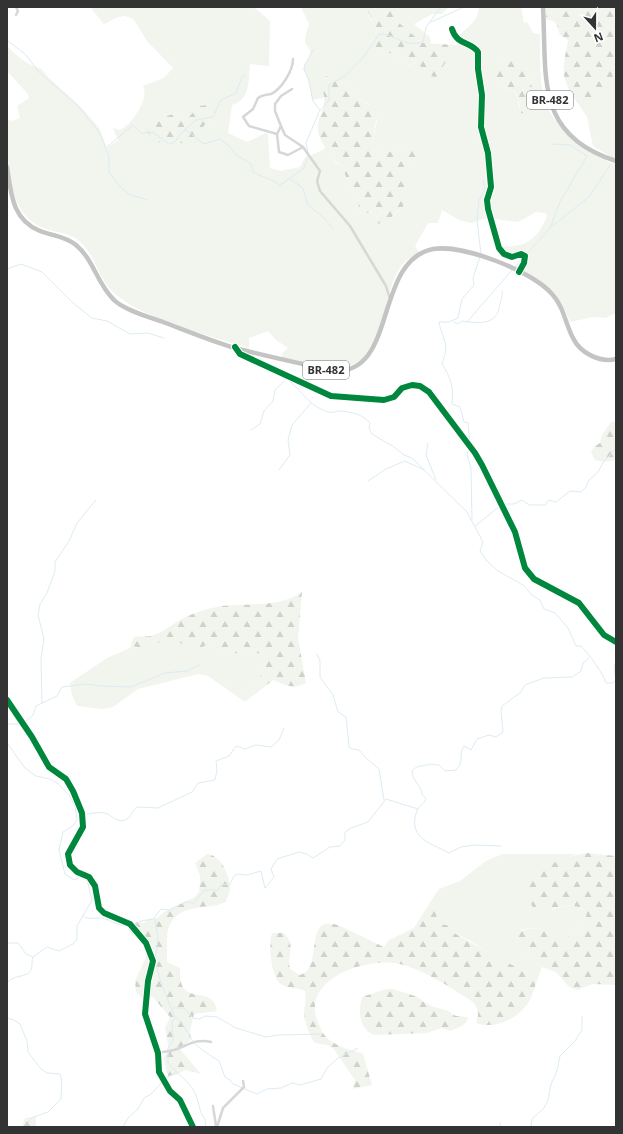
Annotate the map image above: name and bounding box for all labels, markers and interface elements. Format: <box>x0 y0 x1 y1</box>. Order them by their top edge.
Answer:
north arrow <box>575 8 615 48</box>
text: N <box>592 29 606 46</box>
road number: BR-482 <box>527 91 573 109</box>
road number: BR-482 <box>303 361 349 379</box>

